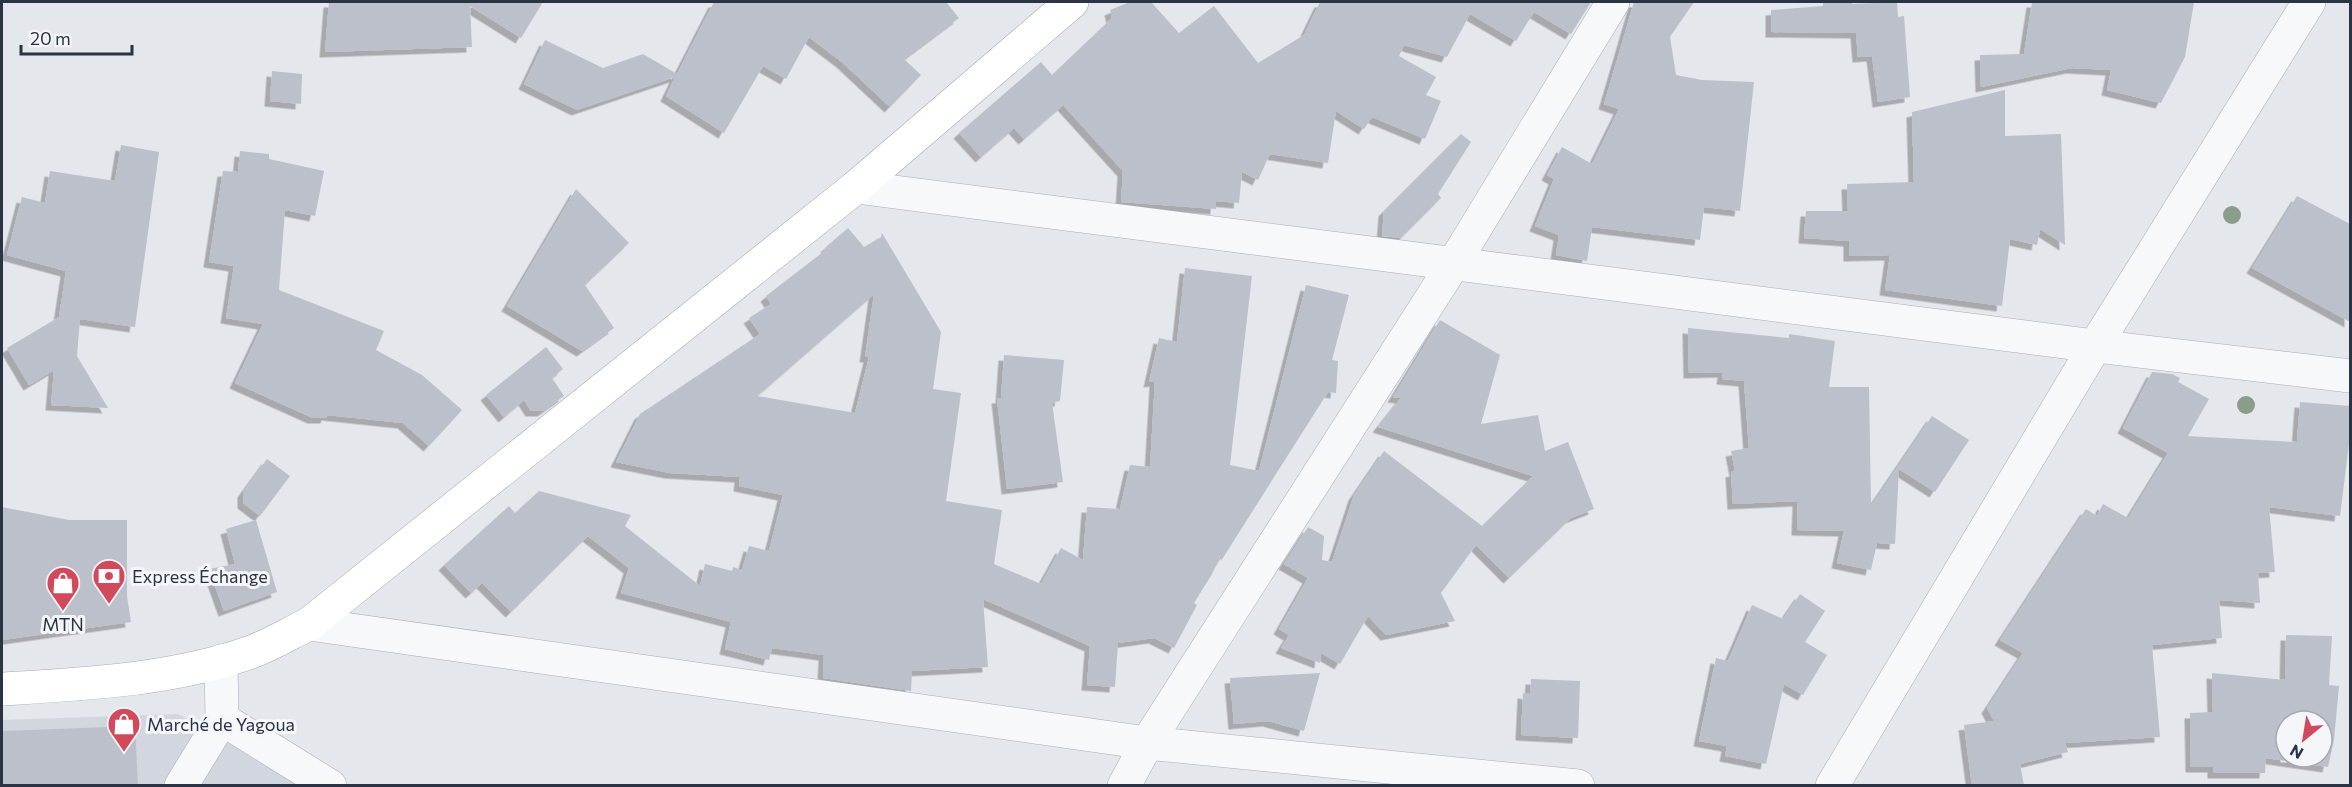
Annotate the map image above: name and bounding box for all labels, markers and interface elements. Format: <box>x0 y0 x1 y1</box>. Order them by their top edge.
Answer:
scale bar <box>21 18 132 56</box>
text: 20 m <box>30 27 71 49</box>
bank icon: Express Échange <box>91 558 127 605</box>
shop icon: MTN <box>45 565 81 612</box>
place label: Express Échange <box>132 565 268 587</box>
place label: MTN <box>42 613 84 635</box>
shop icon: Marché de Yagoua <box>106 706 142 753</box>
north arrow <box>2274 709 2334 769</box>
place label: Marché de Yagoua <box>147 713 295 735</box>
text: N <box>2286 741 2306 764</box>

